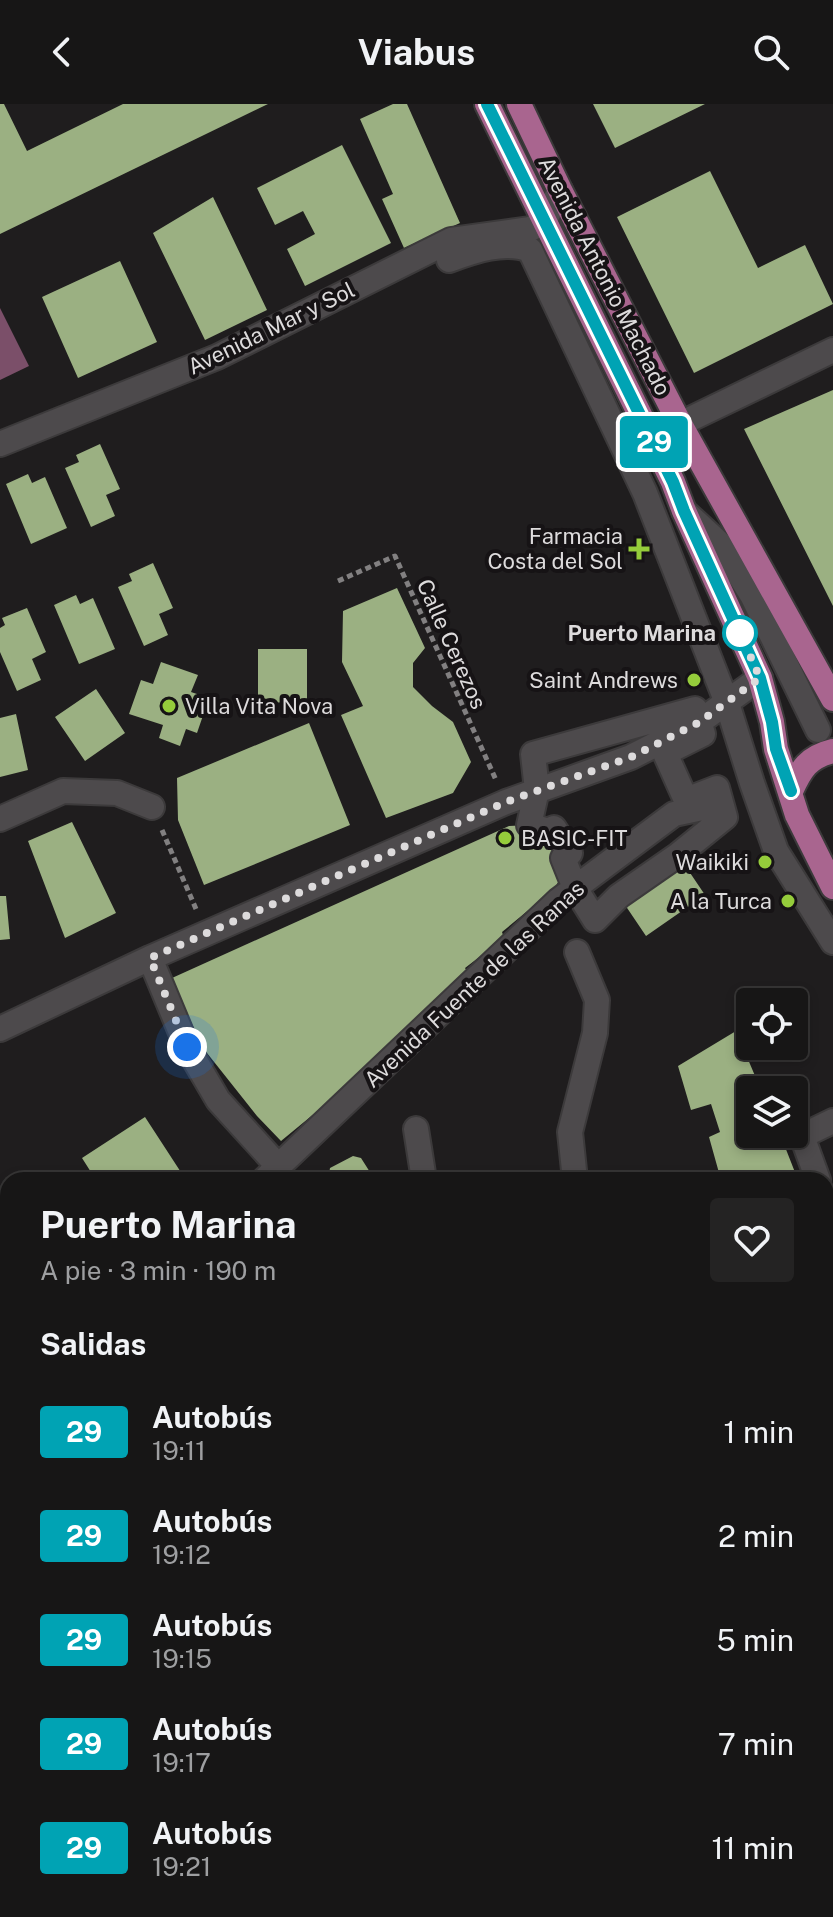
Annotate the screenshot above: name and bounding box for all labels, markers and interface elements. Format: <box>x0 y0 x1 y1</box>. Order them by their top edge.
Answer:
icon: back <box>40 30 84 74</box>
icon: search <box>749 30 793 74</box>
text: Viabus <box>358 31 475 73</box>
street label: Avenida Antonio Machado <box>533 152 677 400</box>
street label: Avenida Mar y Sol <box>183 276 359 380</box>
line badge: 29 <box>618 416 690 468</box>
text: 29 <box>636 425 672 458</box>
place label: Farmacia Costa del Sol <box>487 523 623 574</box>
marker: Farmacia Costa del Sol <box>630 540 648 558</box>
street label: Calle Cerezos <box>412 575 492 713</box>
marker: Puerto Marina <box>723 616 757 650</box>
place label: Puerto Marina <box>568 620 716 646</box>
place label: Saint Andrews <box>529 667 678 693</box>
marker: Saint Andrews <box>685 671 703 689</box>
place label: Villa Vita Nova <box>185 693 333 719</box>
marker: Villa Vita Nova <box>160 697 178 715</box>
place label: BASIC-FIT <box>521 825 628 851</box>
marker: BASIC-FIT <box>496 829 514 847</box>
place label: Waikiki <box>675 849 749 875</box>
marker: Waikiki <box>756 853 774 871</box>
street label: Avenida Fuente de las Ranas <box>359 875 589 1093</box>
place label: A la Turca <box>670 888 772 914</box>
marker: A la Turca <box>779 892 797 910</box>
map controls <box>736 988 808 1148</box>
button: locate <box>736 988 808 1060</box>
your location <box>167 1027 207 1067</box>
button: layers <box>736 1076 808 1148</box>
button: heart <box>710 1198 794 1282</box>
text: Puerto Marina <box>40 1202 296 1247</box>
text: A pie · 3 min · 190 m <box>40 1255 276 1286</box>
text: Salidas <box>40 1326 146 1362</box>
text: Autobús <box>152 1399 272 1435</box>
text: 1 min <box>724 1414 794 1450</box>
text: 29 <box>66 1415 102 1448</box>
text: 19:11 <box>152 1435 206 1466</box>
text: Autobús <box>152 1503 272 1539</box>
text: 2 min <box>718 1518 794 1554</box>
text: 29 <box>66 1519 102 1552</box>
text: 19:12 <box>152 1539 211 1570</box>
text: Autobús <box>152 1607 272 1643</box>
text: 5 min <box>717 1622 794 1658</box>
text: 29 <box>66 1623 102 1656</box>
text: 19:15 <box>152 1643 212 1674</box>
text: Autobús <box>152 1711 272 1747</box>
text: 7 min <box>718 1726 794 1762</box>
text: 29 <box>66 1727 102 1760</box>
text: 19:17 <box>152 1747 211 1778</box>
text: Autobús <box>152 1815 272 1851</box>
text: 11 min <box>711 1830 794 1866</box>
text: 29 <box>66 1831 102 1864</box>
text: 19:21 <box>152 1851 211 1882</box>

